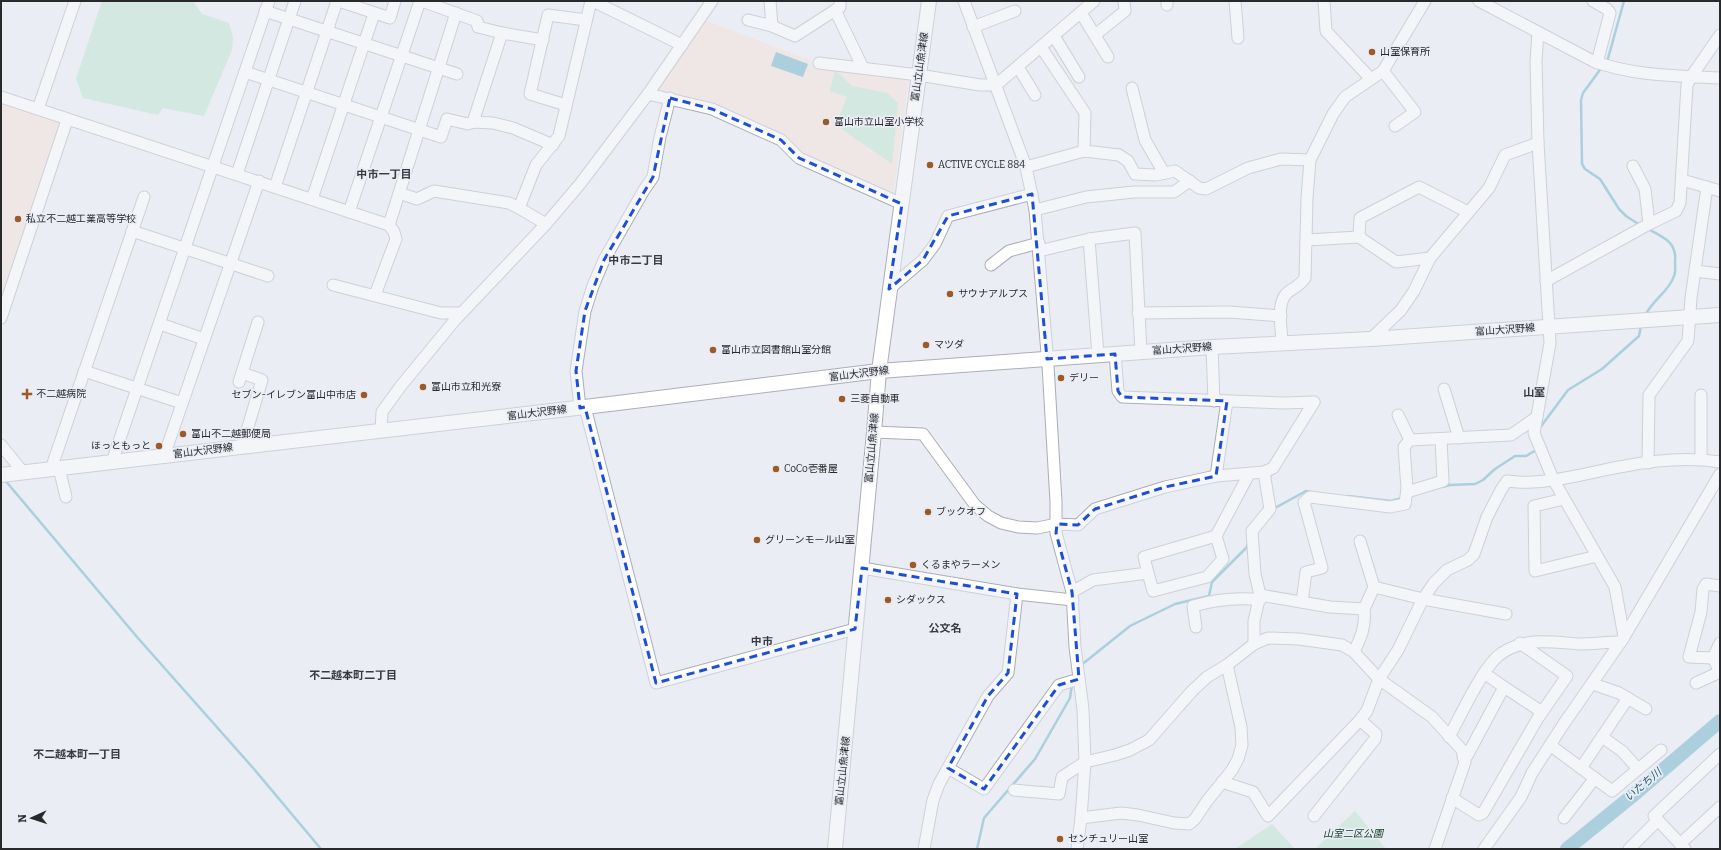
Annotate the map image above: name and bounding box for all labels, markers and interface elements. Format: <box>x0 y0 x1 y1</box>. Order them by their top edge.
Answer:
street label: 富山立山魚津線 <box>909 32 931 102</box>
place label: 山室保育所 <box>1380 46 1430 58</box>
marker: 山室保育所 <box>1367 47 1377 57</box>
place label: 富山市立山室小学校 <box>834 116 924 128</box>
marker: 富山市立山室小学校 <box>821 117 831 127</box>
place label: ACTIVE CYCLE 884 <box>938 159 1025 171</box>
marker: ACTIVE CYCLE 884 <box>925 160 935 170</box>
district label: 中市一丁目 <box>357 168 412 181</box>
place label: 私立不二越工業高等学校 <box>26 213 136 225</box>
marker: 私立不二越工業高等学校 <box>13 214 23 224</box>
district label: 中市二丁目 <box>609 254 664 267</box>
place label: サウナアルプス <box>958 288 1028 300</box>
marker: サウナアルプス <box>945 289 955 299</box>
street label: 富山大沢野線 <box>1475 322 1535 338</box>
place label: マツダ <box>934 339 964 351</box>
marker: マツダ <box>921 340 931 350</box>
street label: 富山大沢野線 <box>1152 341 1212 357</box>
place label: 富山市立図書館山室分館 <box>721 344 831 356</box>
marker: 富山市立図書館山室分館 <box>708 345 718 355</box>
street label: 富山大沢野線 <box>828 364 890 384</box>
place label: デリー <box>1069 372 1099 384</box>
marker: デリー <box>1056 373 1066 383</box>
place label: 富山市立和光寮 <box>431 381 501 393</box>
marker: 富山市立和光寮 <box>418 382 428 392</box>
district label: 山室 <box>1523 386 1545 399</box>
marker: 不二越病院 <box>21 388 33 400</box>
place label: 不二越病院 <box>36 388 86 400</box>
place label: セブン-イレブン富山中市店 <box>231 389 356 401</box>
marker: セブン-イレブン富山中市店 <box>359 390 369 400</box>
place label: 三菱自動車 <box>850 393 900 405</box>
marker: 三菱自動車 <box>837 394 847 404</box>
street label: 富山大沢野線 <box>506 403 568 423</box>
street label: 富山立山魚津線 <box>863 413 881 483</box>
place label: 富山不二越郵便局 <box>191 428 271 440</box>
marker: 富山不二越郵便局 <box>178 429 188 439</box>
place label: ほっともっと <box>91 440 151 452</box>
marker: ほっともっと <box>154 441 164 451</box>
street label: 富山大沢野線 <box>172 441 234 461</box>
place label: CoCo壱番屋 <box>784 463 838 475</box>
marker: CoCo壱番屋 <box>771 464 781 474</box>
place label: ブックオフ <box>936 506 986 518</box>
marker: ブックオフ <box>923 507 933 517</box>
place label: グリーンモール山室 <box>765 534 855 546</box>
marker: グリーンモール山室 <box>752 535 762 545</box>
place label: くるまやラーメン <box>921 559 1000 571</box>
marker: くるまやラーメン <box>908 560 918 570</box>
place label: シダックス <box>896 594 946 606</box>
marker: シダックス <box>883 595 893 605</box>
district label: 公文名 <box>929 622 962 635</box>
district label: 中市 <box>751 635 773 648</box>
district label: 不二越本町二丁目 <box>309 669 397 682</box>
street label: 富山立山魚津線 <box>833 736 853 806</box>
district label: 不二越本町一丁目 <box>33 748 121 761</box>
water label: いたち川 <box>1622 765 1665 804</box>
north arrow <box>12 798 52 838</box>
text: N <box>16 813 29 823</box>
park label: 山室二区公園 <box>1323 828 1385 840</box>
place label: センチュリー山室 <box>1068 833 1148 845</box>
marker: センチュリー山室 <box>1055 834 1065 844</box>

